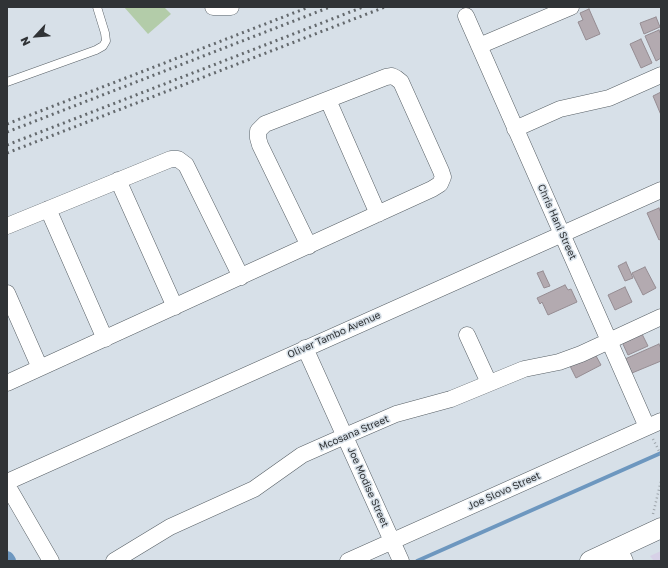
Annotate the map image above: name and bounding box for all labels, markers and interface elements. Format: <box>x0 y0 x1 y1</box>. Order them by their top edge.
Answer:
north arrow <box>16 16 56 56</box>
text: N <box>17 35 32 48</box>
street label: Chris Hani Street <box>535 182 579 262</box>
street label: Oliver Tambo Avenue <box>286 309 382 361</box>
street label: Mcosana Street <box>317 413 391 453</box>
street label: Joe Modise Street <box>345 445 391 529</box>
street label: Joe Slovo Street <box>466 470 542 512</box>

